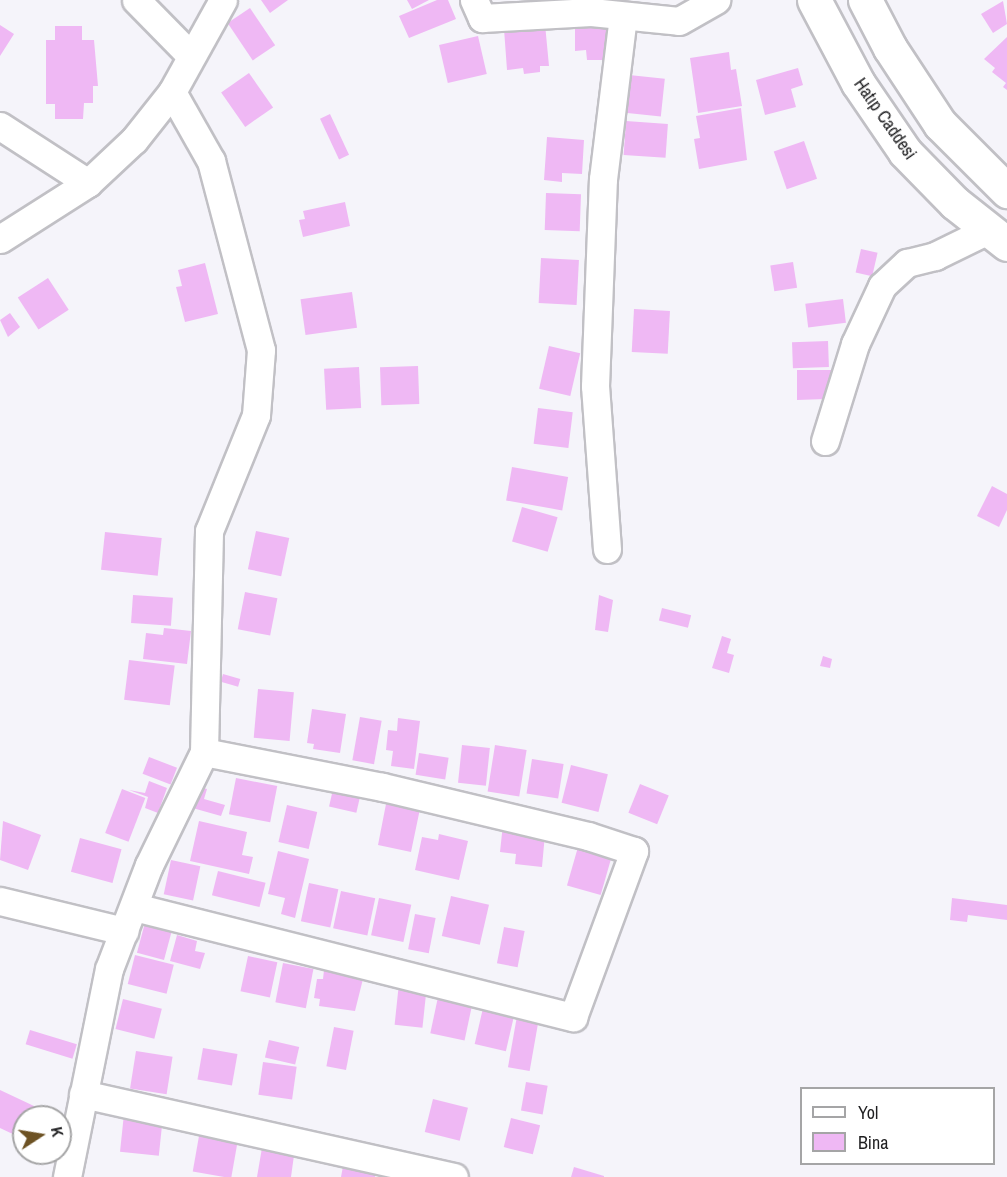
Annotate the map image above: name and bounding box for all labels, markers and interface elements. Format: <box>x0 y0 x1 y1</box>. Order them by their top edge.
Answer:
street label: Hatıp Caddesi <box>849 74 921 164</box>
legend <box>800 1087 995 1165</box>
text: Yol <box>858 1100 878 1125</box>
north arrow <box>12 1105 72 1165</box>
text: K <box>46 1125 69 1139</box>
text: Bina <box>858 1130 888 1155</box>

